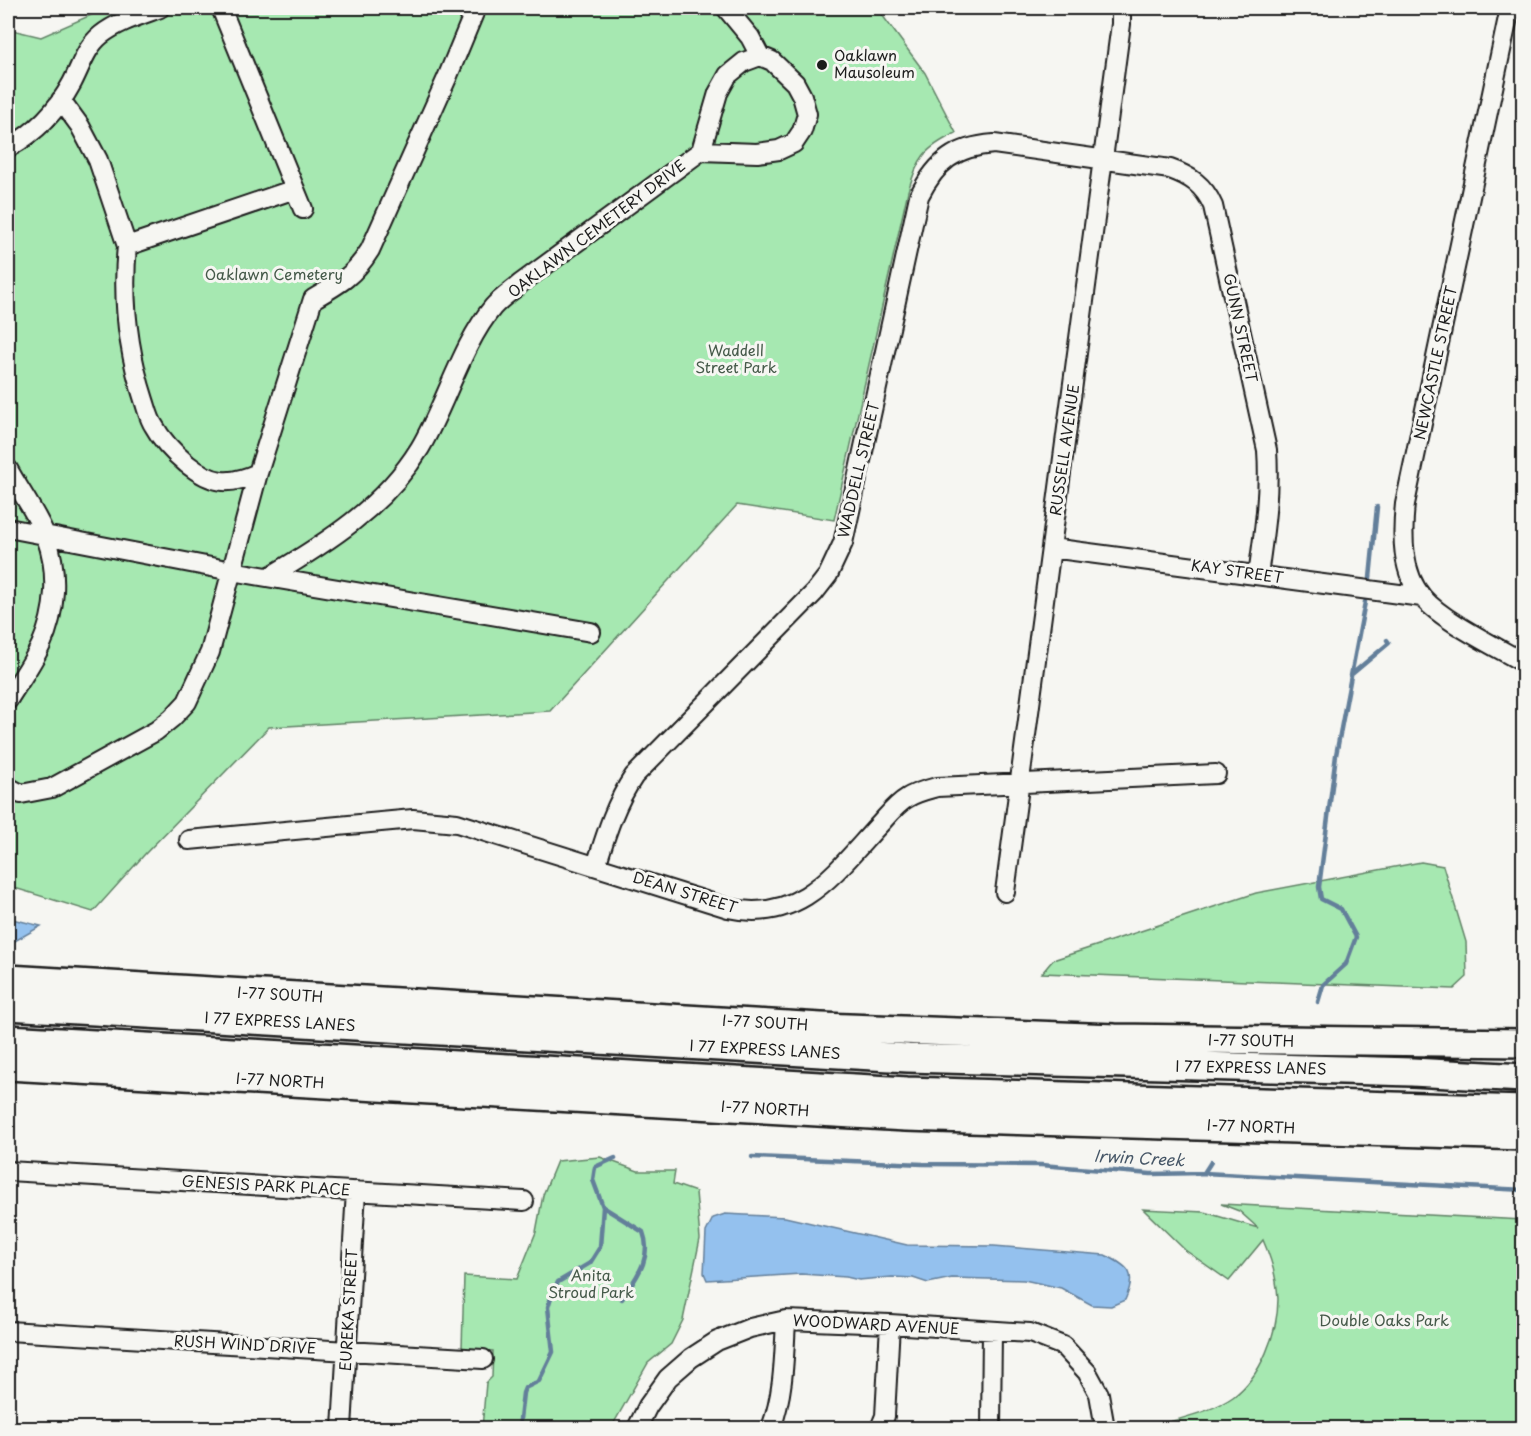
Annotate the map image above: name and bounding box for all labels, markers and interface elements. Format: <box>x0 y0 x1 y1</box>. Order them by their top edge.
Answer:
place label: Oaklawn Mausoleum <box>834 43 915 83</box>
marker: Oaklawn Mausoleum <box>815 58 829 72</box>
street label: OAKLAWN CEMETERY DRIVE <box>502 153 690 302</box>
park label: Oaklawn Cemetery <box>205 262 343 285</box>
street label: GUNN STREET <box>1219 271 1264 385</box>
street label: NEWCASTLE STREET <box>1407 283 1462 442</box>
park label: Waddell Street Park <box>695 338 777 378</box>
street label: RUSSELL AVENUE <box>1043 382 1084 517</box>
street label: WADDELL STREET <box>831 399 885 540</box>
street label: KAY STREET <box>1190 553 1286 588</box>
street label: DEAN STREET <box>630 865 741 919</box>
street label: I-77 SOUTH <box>236 980 324 1007</box>
street label: I 77 EXPRESS LANES <box>204 1005 356 1036</box>
street label: I-77 SOUTH <box>721 1008 809 1035</box>
street label: I-77 SOUTH <box>1208 1027 1294 1052</box>
street label: I 77 EXPRESS LANES <box>689 1033 841 1064</box>
street label: I 77 EXPRESS LANES <box>1175 1054 1327 1079</box>
street label: I-77 NORTH <box>235 1066 325 1093</box>
street label: I-77 NORTH <box>720 1094 810 1121</box>
street label: I-77 NORTH <box>1206 1112 1296 1139</box>
water label: Irwin Creek <box>1093 1143 1186 1171</box>
street label: GENESIS PARK PLACE <box>181 1169 351 1200</box>
street label: EUREKA STREET <box>333 1247 362 1372</box>
park label: Anita Stroud Park <box>548 1263 634 1303</box>
street label: WOODWARD AVENUE <box>792 1308 960 1339</box>
park label: Double Oaks Park <box>1319 1308 1449 1331</box>
street label: RUSH WIND DRIVE <box>173 1328 317 1359</box>

